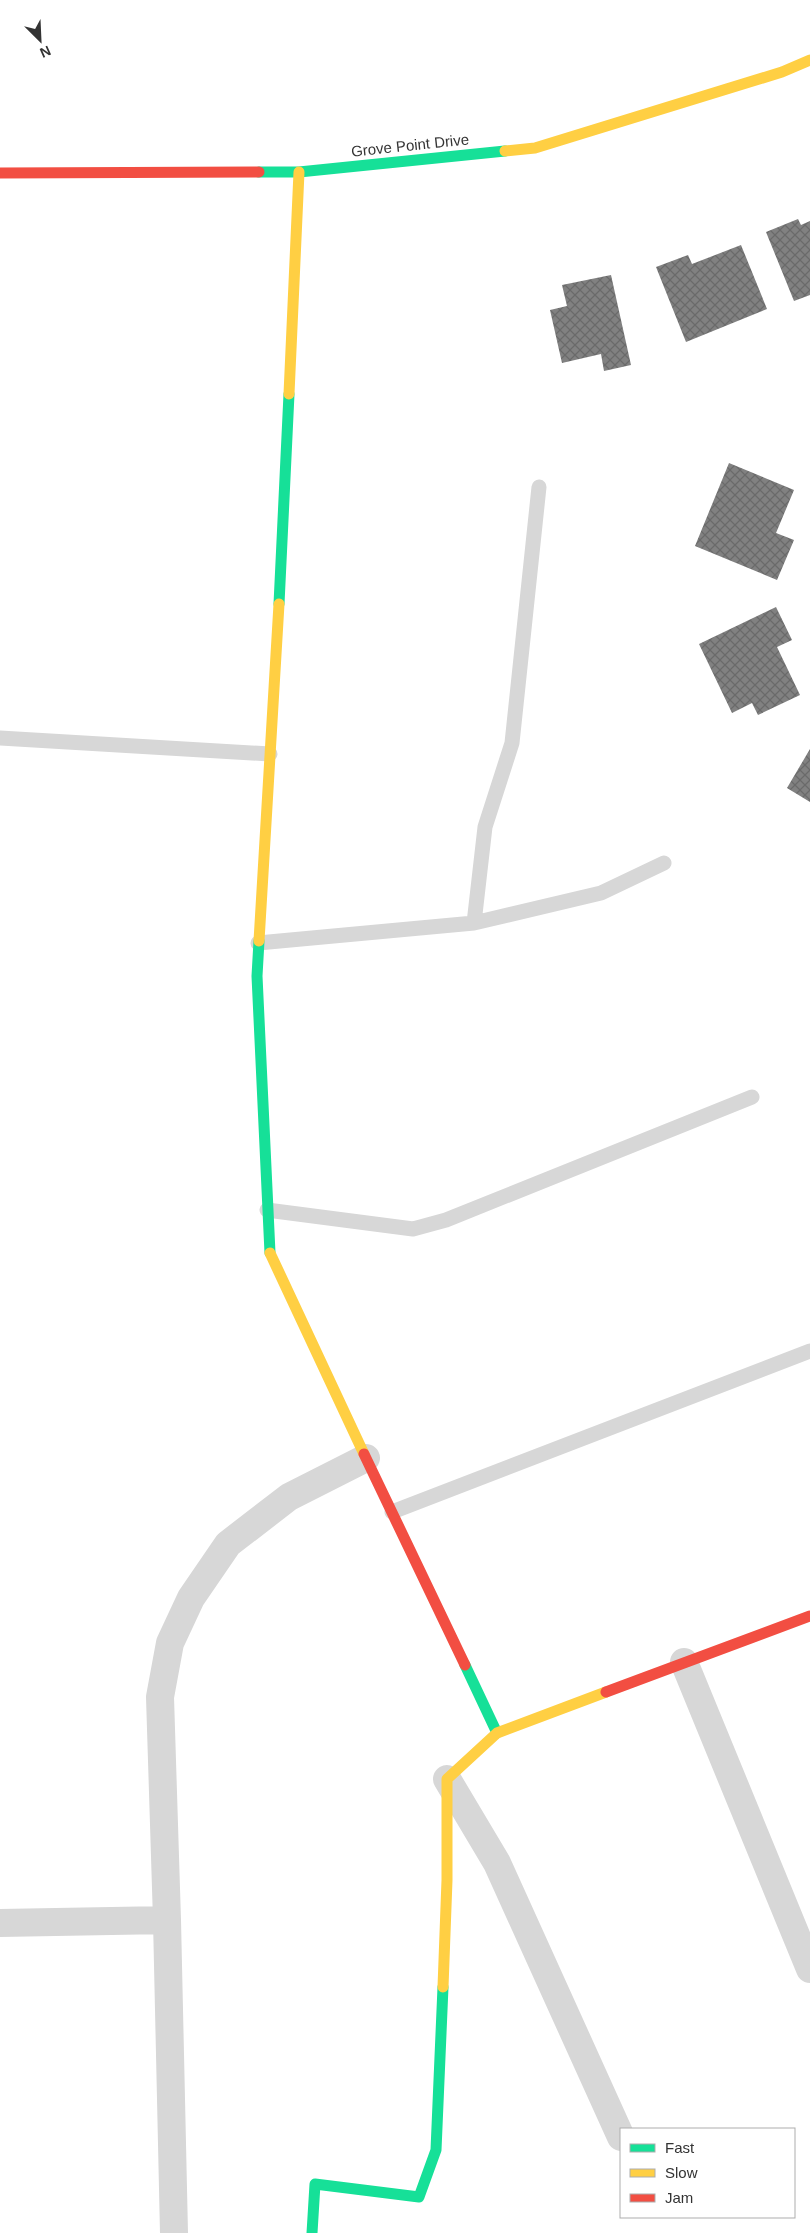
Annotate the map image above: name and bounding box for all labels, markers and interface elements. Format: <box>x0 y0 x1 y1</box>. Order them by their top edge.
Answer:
north arrow <box>15 15 65 65</box>
text: N <box>37 43 53 61</box>
street label: Grove Point Drive <box>350 130 470 160</box>
legend <box>620 2128 795 2218</box>
text: Fast <box>665 2139 695 2156</box>
text: Slow <box>665 2164 698 2181</box>
text: Jam <box>665 2189 693 2206</box>

